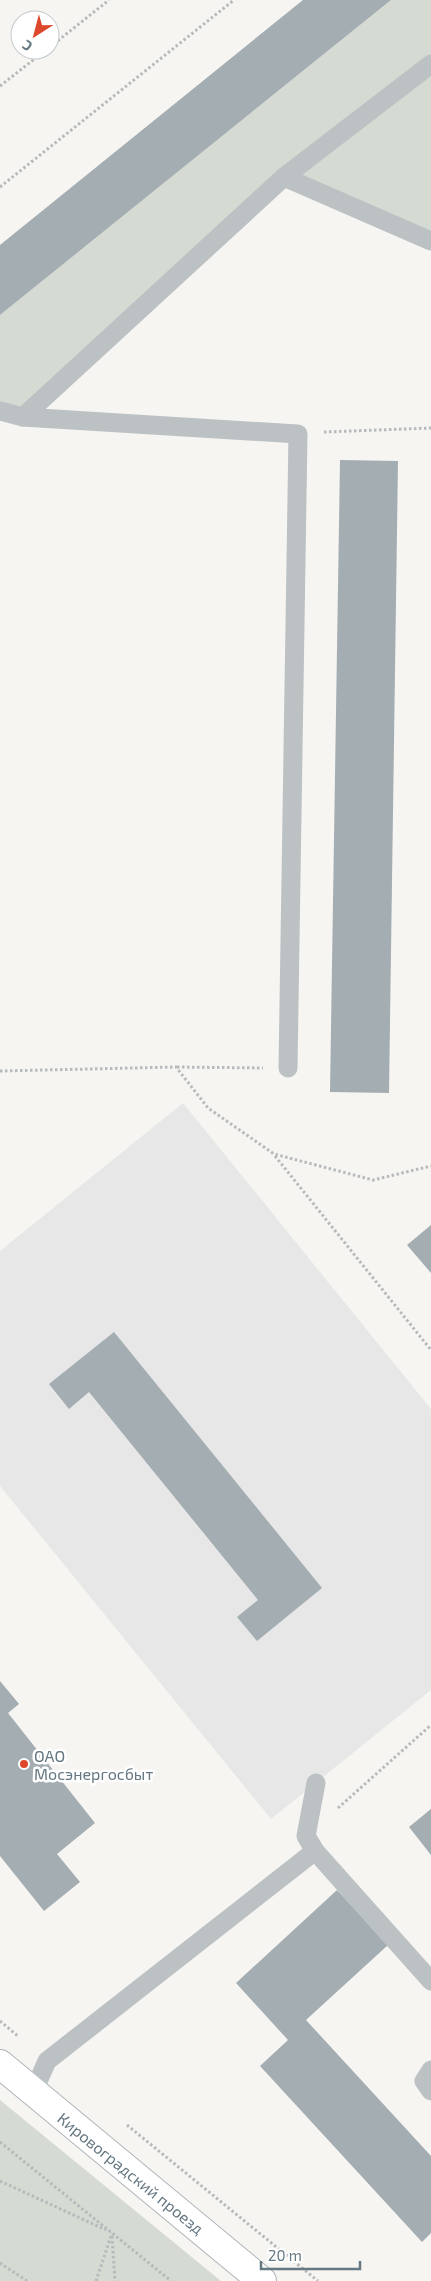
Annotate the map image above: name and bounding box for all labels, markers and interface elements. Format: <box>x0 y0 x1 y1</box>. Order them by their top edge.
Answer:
north arrow <box>10 10 60 60</box>
text: С <box>19 37 35 55</box>
place label: ОАО Мосэнергосбыт <box>34 1746 153 1783</box>
marker: ОАО Мосэнергосбыт <box>18 1758 30 1770</box>
street label: Кировоградский проезд <box>54 2108 208 2238</box>
scale bar <box>261 2238 360 2270</box>
text: 20 m <box>268 2246 302 2264</box>

